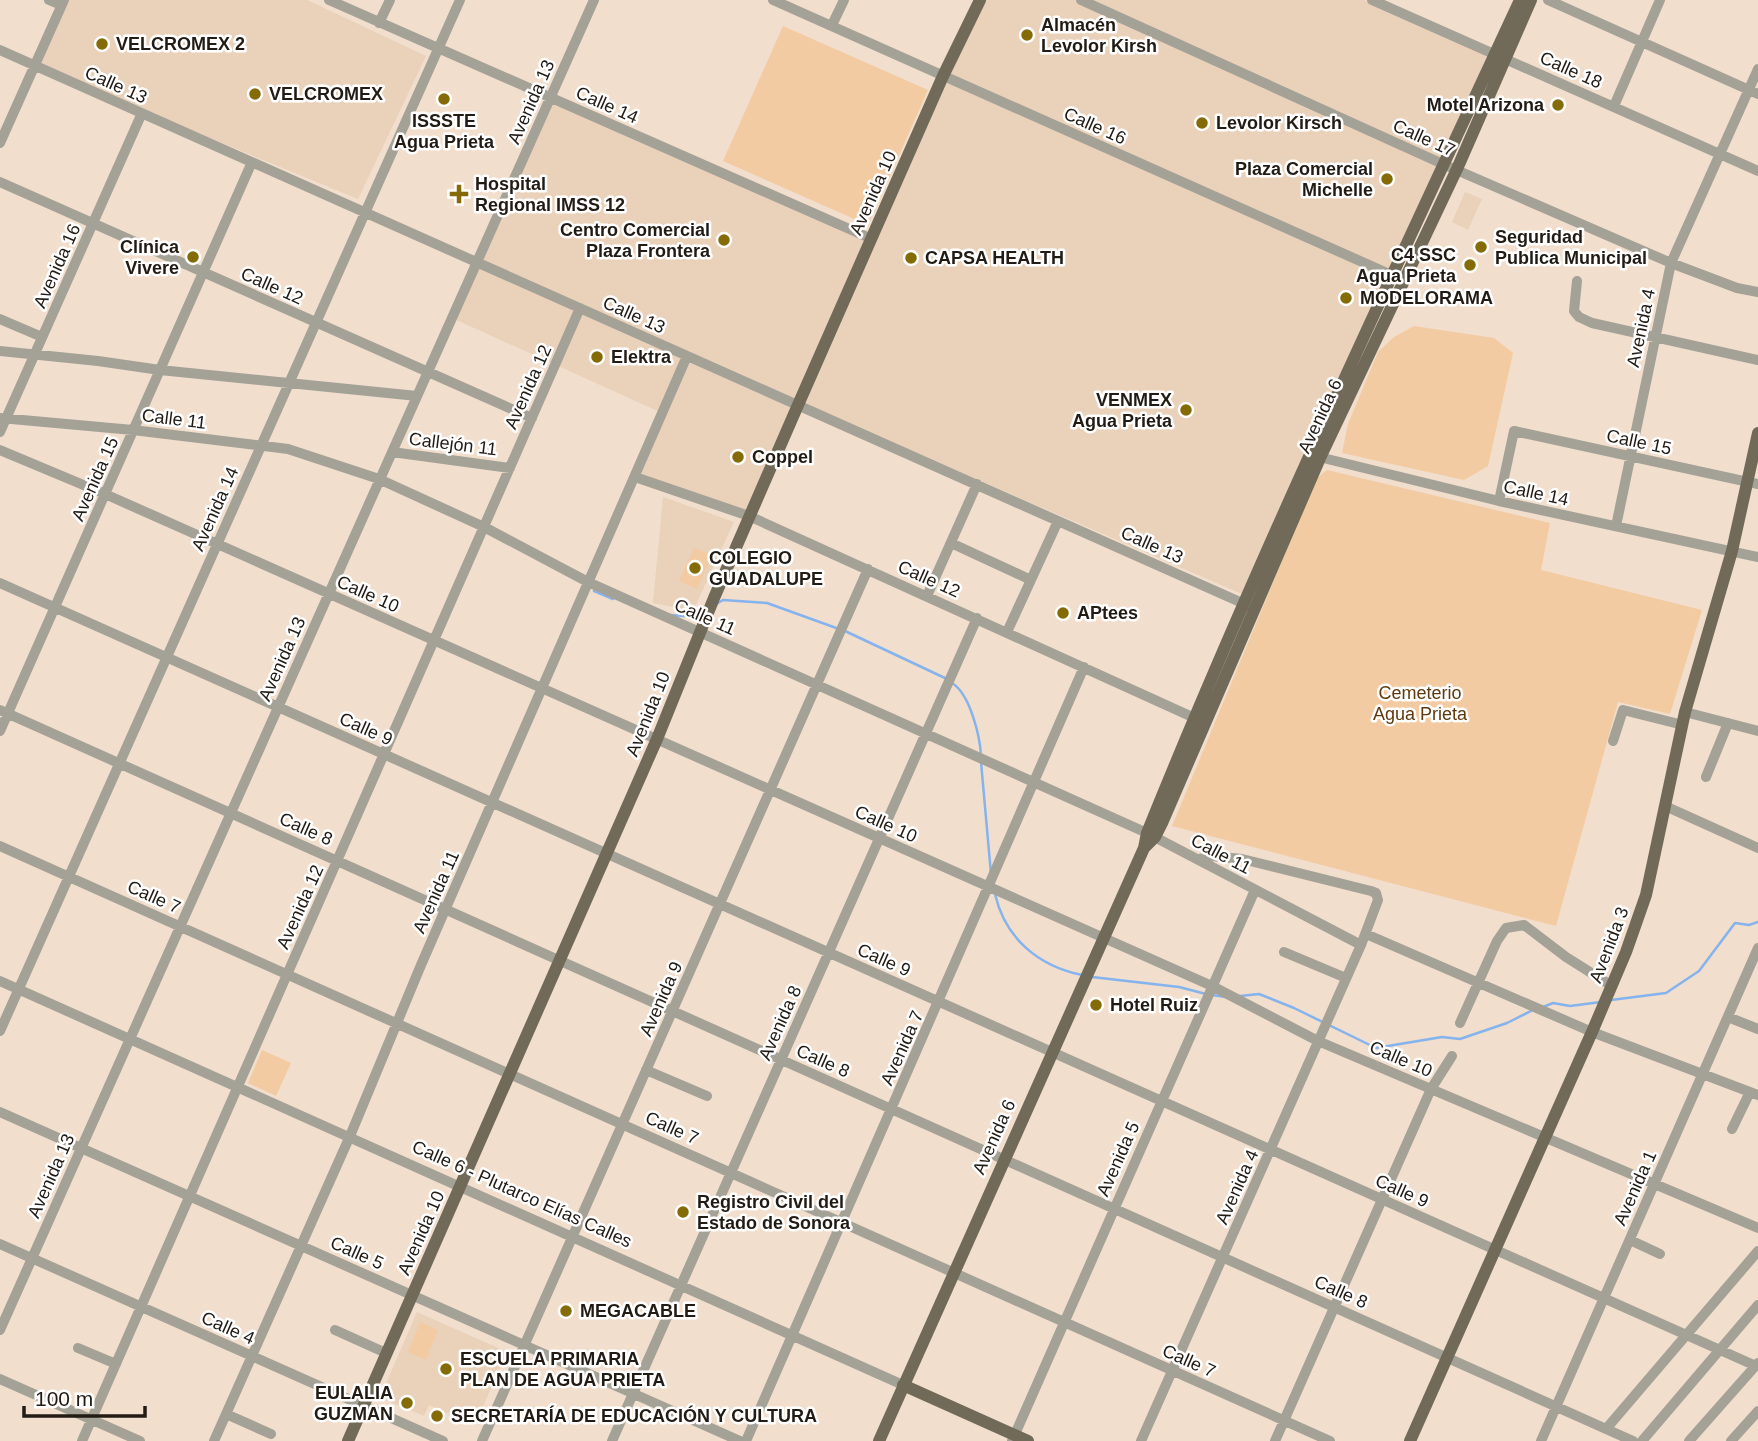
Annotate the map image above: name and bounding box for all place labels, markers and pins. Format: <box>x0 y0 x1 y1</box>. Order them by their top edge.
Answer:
place label: Almacén Levolor Kirsh <box>1041 15 1157 56</box>
marker: Almacén Levolor Kirsh <box>1019 27 1035 43</box>
place label: VELCROMEX 2 <box>116 34 245 54</box>
marker: VELCROMEX 2 <box>94 36 110 52</box>
place label: VELCROMEX <box>269 84 383 104</box>
marker: VELCROMEX <box>247 86 263 102</box>
marker: ISSSTE Agua Prieta <box>436 91 452 107</box>
place label: Motel Arizona <box>1427 95 1545 115</box>
marker: Motel Arizona <box>1550 97 1566 113</box>
place label: ISSSTE Agua Prieta <box>394 111 495 152</box>
place label: Levolor Kirsch <box>1216 113 1342 133</box>
marker: Levolor Kirsch <box>1194 115 1210 131</box>
place label: Plaza Comercial Michelle <box>1235 159 1373 200</box>
marker: Plaza Comercial Michelle <box>1379 171 1395 187</box>
place label: Hospital Regional IMSS 12 <box>475 174 625 215</box>
marker: Hospital Regional IMSS 12 <box>449 184 469 204</box>
place label: Centro Comercial Plaza Frontera <box>560 220 711 261</box>
place label: Seguridad Publica Municipal <box>1495 227 1647 268</box>
marker: Centro Comercial Plaza Frontera <box>716 232 732 248</box>
place label: Clínica Vivere <box>120 237 180 278</box>
marker: Seguridad Publica Municipal <box>1473 239 1489 255</box>
place label: C4 SSC Agua Prieta <box>1356 245 1457 286</box>
place label: CAPSA HEALTH <box>925 248 1064 268</box>
marker: Clínica Vivere <box>185 249 201 265</box>
marker: CAPSA HEALTH <box>903 250 919 266</box>
marker: C4 SSC Agua Prieta <box>1462 257 1478 273</box>
place label: MODELORAMA <box>1360 288 1493 308</box>
marker: MODELORAMA <box>1338 290 1354 306</box>
place label: Elektra <box>611 347 672 367</box>
marker: Elektra <box>589 349 605 365</box>
place label: VENMEX Agua Prieta <box>1072 390 1173 431</box>
marker: VENMEX Agua Prieta <box>1178 402 1194 418</box>
place label: Coppel <box>752 447 813 467</box>
marker: Coppel <box>730 449 746 465</box>
place label: COLEGIO GUADALUPE <box>709 548 823 589</box>
marker: COLEGIO GUADALUPE <box>687 560 703 576</box>
place label: APtees <box>1077 603 1138 623</box>
marker: APtees <box>1055 605 1071 621</box>
place label: Hotel Ruiz <box>1110 995 1198 1015</box>
marker: Hotel Ruiz <box>1088 997 1104 1013</box>
place label: Registro Civil del Estado de Sonora <box>697 1192 851 1233</box>
marker: Registro Civil del Estado de Sonora <box>675 1204 691 1220</box>
place label: MEGACABLE <box>580 1301 696 1321</box>
marker: MEGACABLE <box>558 1303 574 1319</box>
place label: ESCUELA PRIMARIA PLAN DE AGUA PRIETA <box>460 1349 665 1390</box>
marker: ESCUELA PRIMARIA PLAN DE AGUA PRIETA <box>438 1361 454 1377</box>
place label: EULALIA GUZMAN <box>314 1383 393 1424</box>
marker: EULALIA GUZMAN <box>399 1395 415 1411</box>
place label: SECRETARÍA DE EDUCACIÓN Y CULTURA <box>451 1405 817 1426</box>
marker: SECRETARÍA DE EDUCACIÓN Y CULTURA <box>429 1408 445 1424</box>

